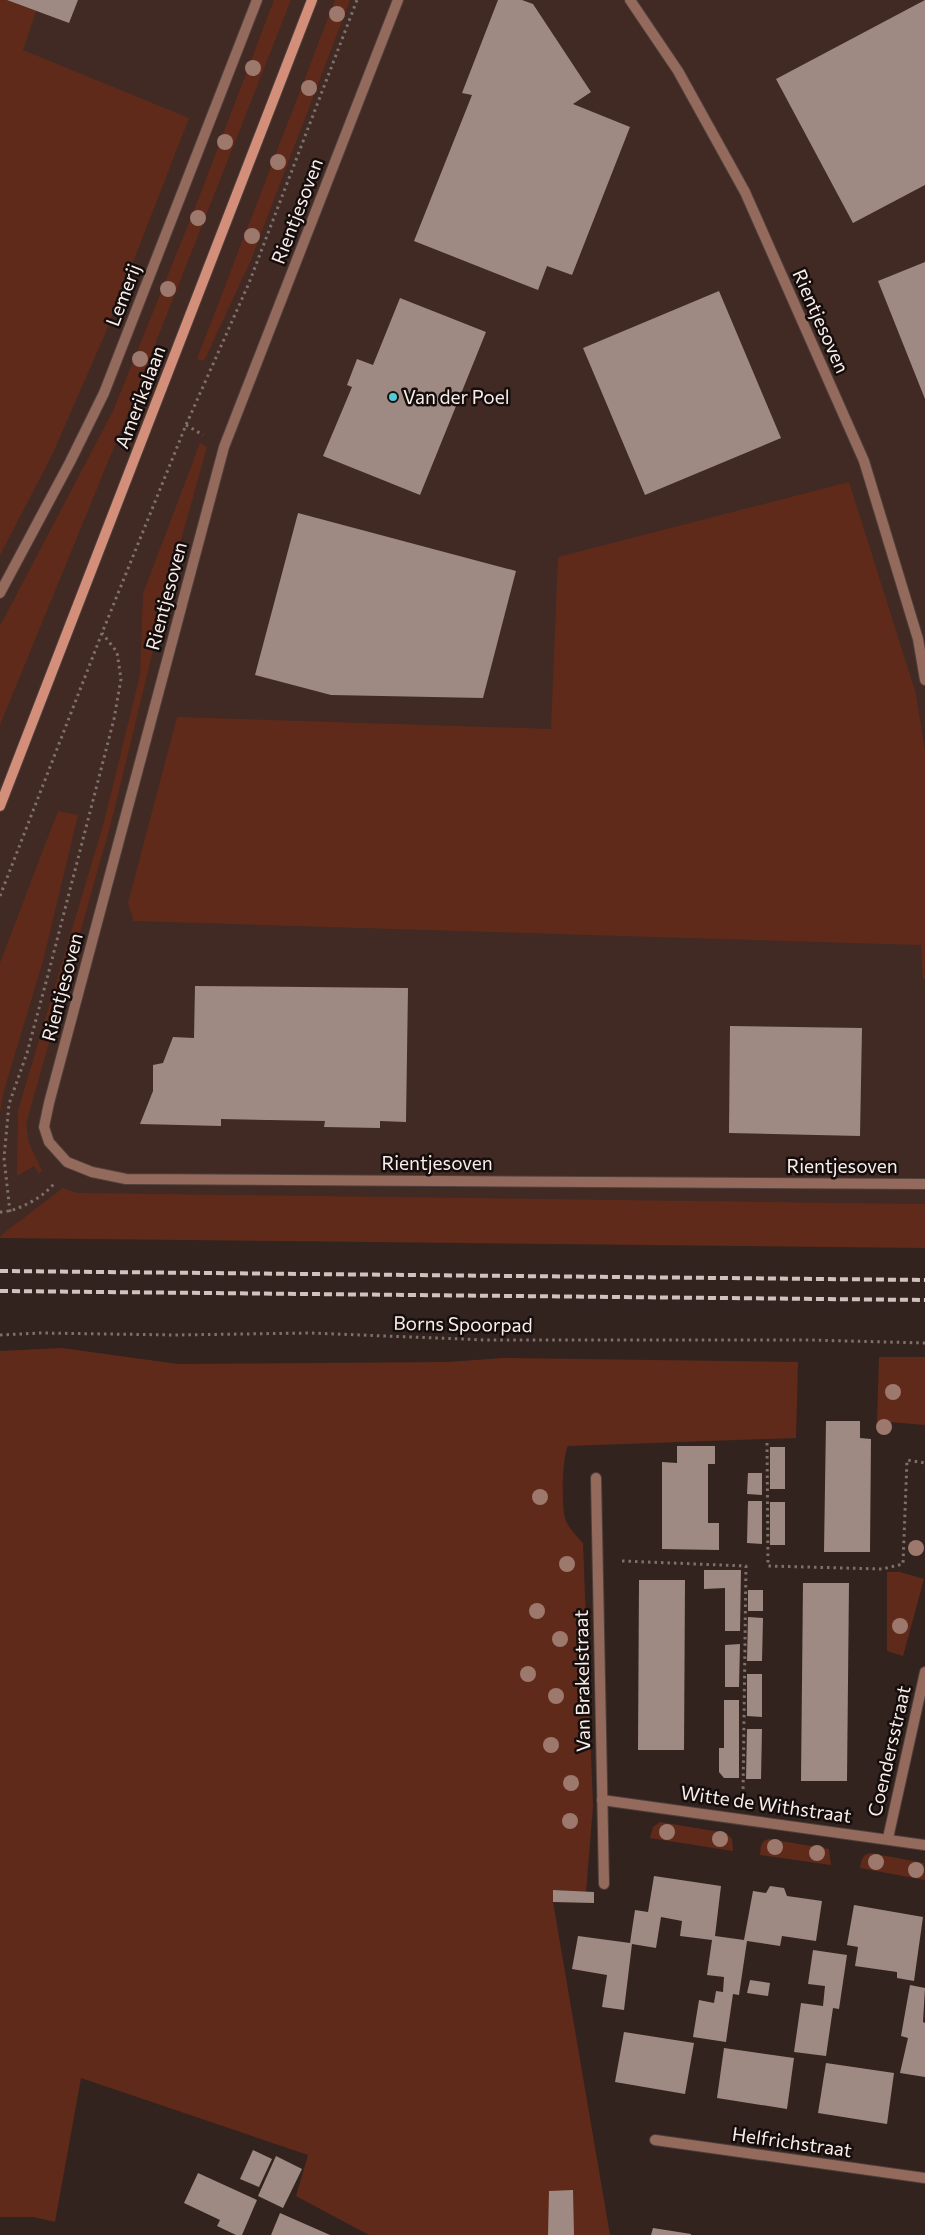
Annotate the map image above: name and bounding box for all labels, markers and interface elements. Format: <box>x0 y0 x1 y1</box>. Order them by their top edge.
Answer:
street label: Rientjesoven <box>266 155 327 267</box>
street label: Lemerij <box>100 260 145 329</box>
street label: Rientjesoven <box>788 265 855 376</box>
street label: Amerikalaan <box>109 342 170 451</box>
place label: Van der Poel <box>403 385 510 408</box>
marker: Van der Poel <box>387 391 399 403</box>
street label: Rientjesoven <box>140 539 191 653</box>
street label: Rientjesoven <box>36 930 87 1044</box>
street label: Rientjesoven <box>381 1151 493 1174</box>
street label: Rientjesoven <box>786 1154 898 1177</box>
street label: Borns Spoorpad <box>393 1311 533 1336</box>
street label: Van Brakelstraat <box>569 1609 594 1752</box>
street label: Coendersstraat <box>862 1683 915 1819</box>
street label: Witte de Withstraat <box>679 1780 853 1827</box>
street label: Helfrichstraat <box>731 2122 854 2161</box>

